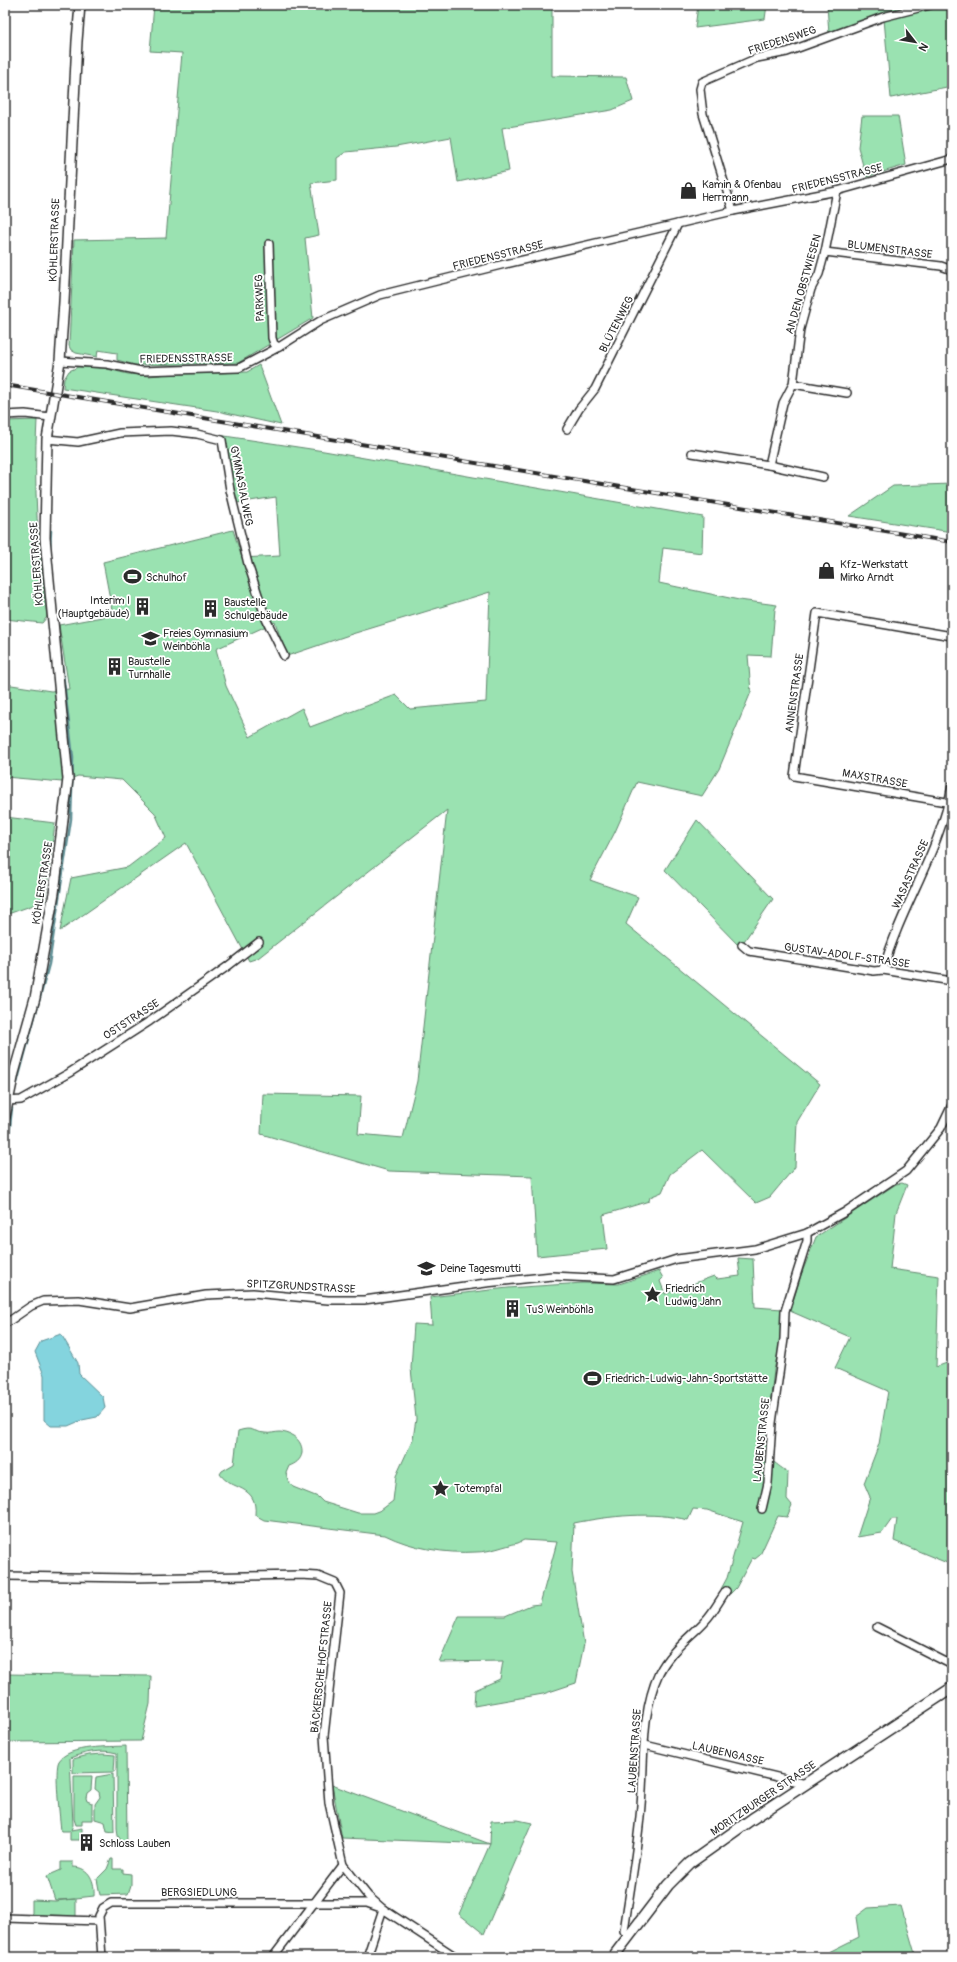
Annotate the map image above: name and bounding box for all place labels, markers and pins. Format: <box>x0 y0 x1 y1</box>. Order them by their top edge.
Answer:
place label: Kamin & Ofenbau Herrmann <box>702 178 781 204</box>
shop icon: Kamin & Ofenbau Herrmann <box>679 180 699 200</box>
place label: Kfz-Werkstatt Mirko Arndt <box>840 558 908 584</box>
shop icon: Kfz-Werkstatt Mirko Arndt <box>817 560 837 580</box>
sports icon: Schulhof <box>123 567 143 587</box>
place label: Schulhof <box>146 571 187 584</box>
place label: Interim I (Hauptgebäude) <box>58 594 130 620</box>
building icon: Interim I (Hauptgebäude) <box>133 596 153 616</box>
place label: Baustelle Schulgebäude <box>224 596 288 622</box>
building icon: Baustelle Schulgebäude <box>201 598 221 618</box>
place label: Freies Gymnasium Weinböhla <box>163 627 249 653</box>
school or university icon: Freies Gymnasium Weinböhla <box>140 629 160 649</box>
place label: Baustelle Turnhalle <box>128 655 171 681</box>
building icon: Baustelle Turnhalle <box>105 657 125 677</box>
school or university icon: Deine Tagesmutti <box>417 1258 437 1278</box>
place label: Deine Tagesmutti <box>440 1262 521 1275</box>
place label: Friedrich Ludwig Jahn <box>665 1282 721 1308</box>
place icon: Friedrich Ludwig Jahn <box>642 1284 662 1304</box>
building icon: TuS Weinböhla <box>503 1299 523 1319</box>
place label: TuS Weinböhla <box>526 1303 593 1316</box>
sports icon: Friedrich-Ludwig-Jahn-Sportstätte <box>582 1368 602 1388</box>
place label: Friedrich-Ludwig-Jahn-Sportstätte <box>605 1372 768 1385</box>
place icon: Totempfal <box>431 1478 451 1498</box>
place label: Totempfal <box>454 1482 502 1495</box>
building icon: Schloss Lauben <box>76 1833 96 1853</box>
place label: Schloss Lauben <box>99 1837 170 1850</box>

